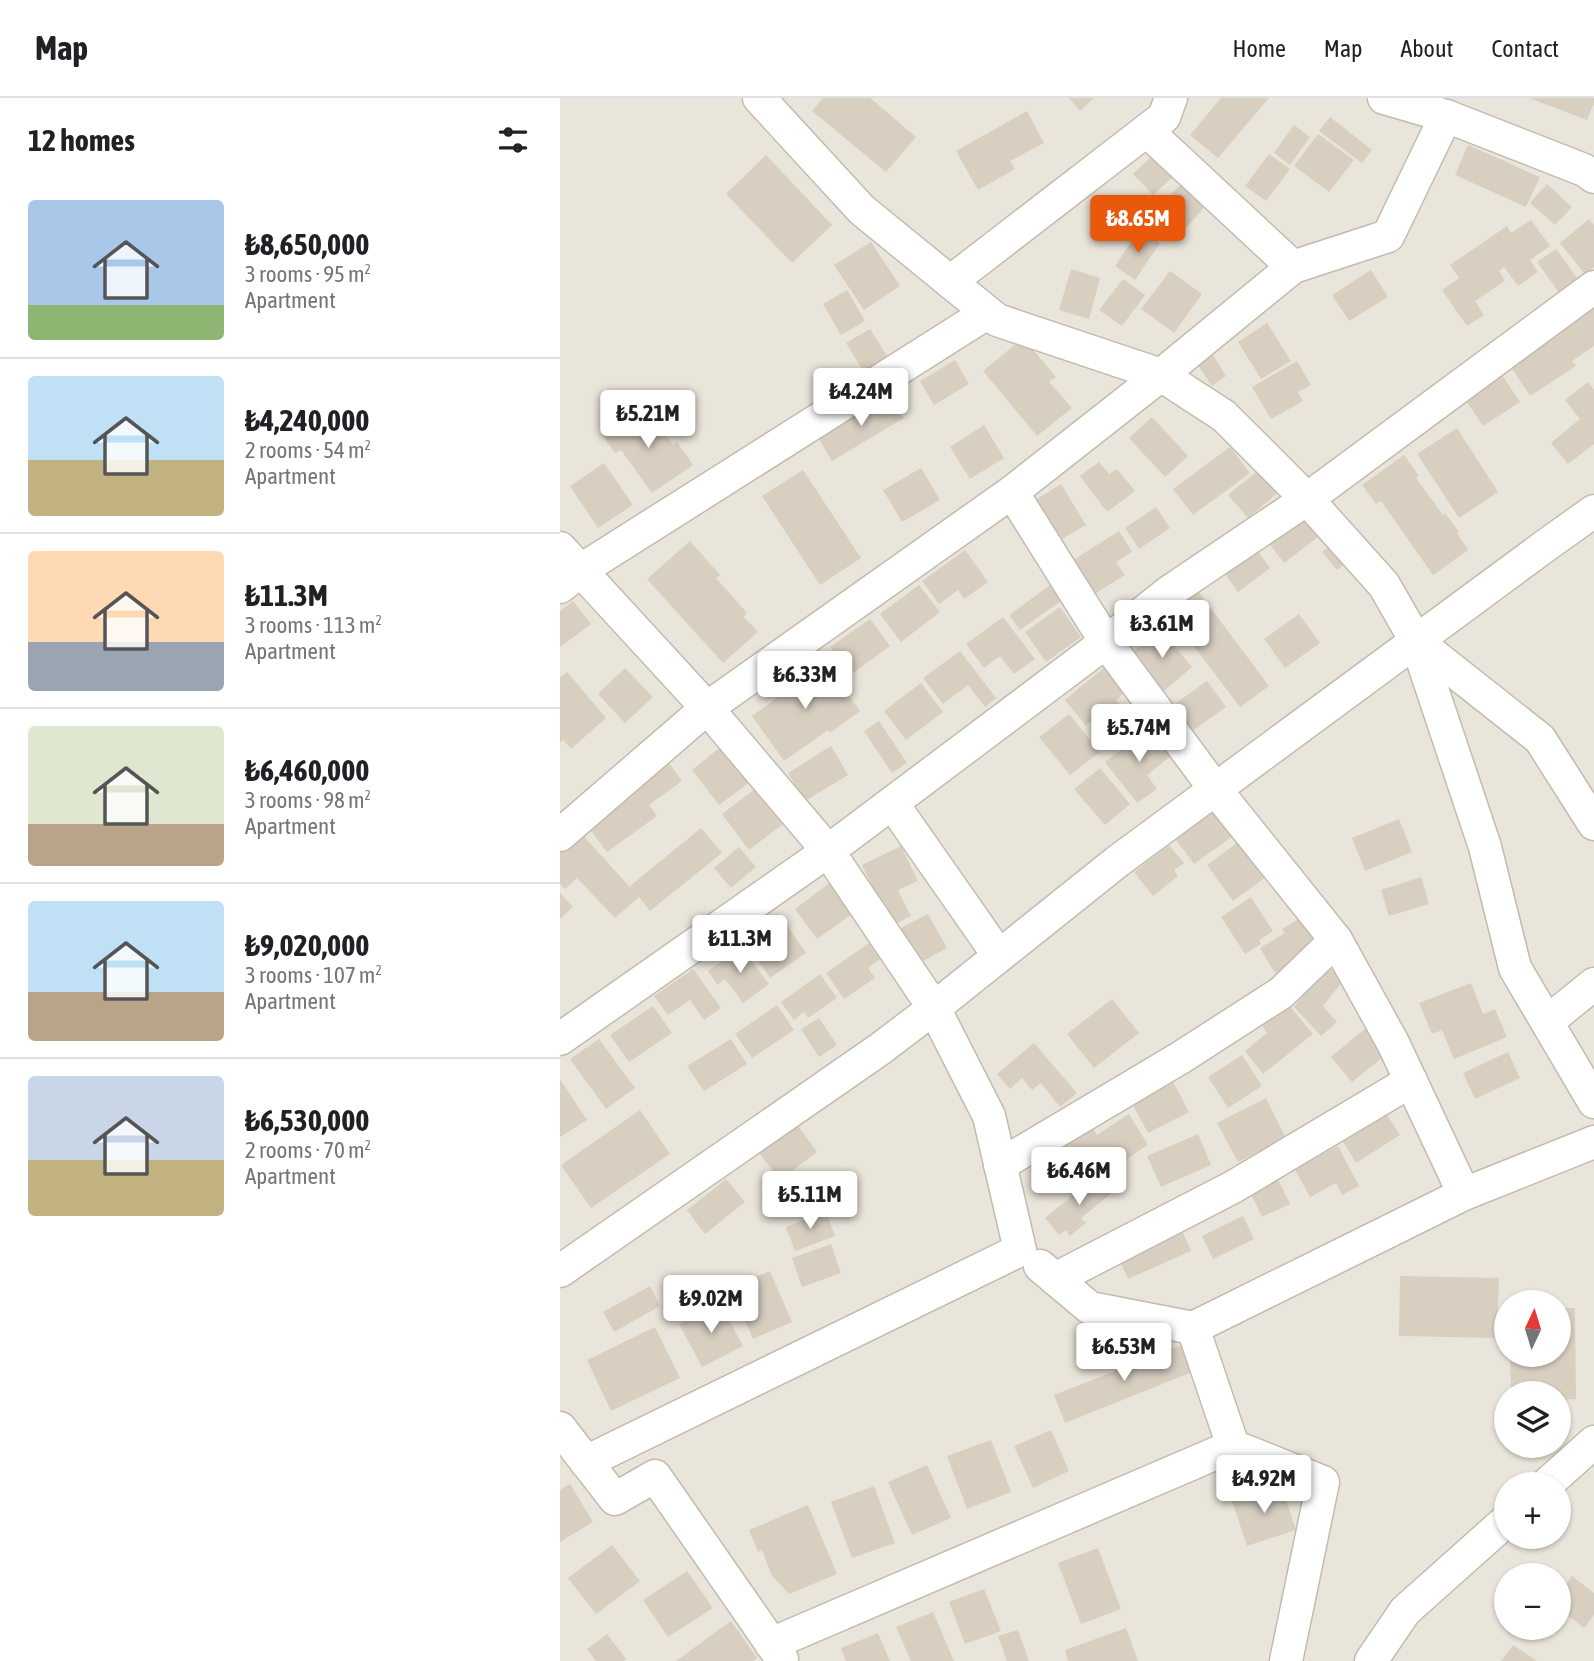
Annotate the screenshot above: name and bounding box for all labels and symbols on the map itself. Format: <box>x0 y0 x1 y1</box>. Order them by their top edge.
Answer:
pin: ₺8.65M <box>1081 195 1195 255</box>
pin: ₺4.24M <box>804 368 918 428</box>
pin: ₺5.21M <box>591 390 705 450</box>
pin: ₺3.61M <box>1105 601 1219 660</box>
pin: ₺6.33M <box>748 652 862 711</box>
pin: ₺5.74M <box>1082 704 1196 764</box>
pin: ₺11.3M <box>683 916 797 975</box>
pin: ₺6.46M <box>1022 1148 1136 1207</box>
pin: ₺5.11M <box>753 1172 867 1231</box>
pin: ₺9.02M <box>654 1276 768 1335</box>
north arrow <box>1494 1290 1572 1367</box>
pin: ₺6.53M <box>1067 1324 1181 1383</box>
pin: ₺4.92M <box>1207 1456 1321 1515</box>

